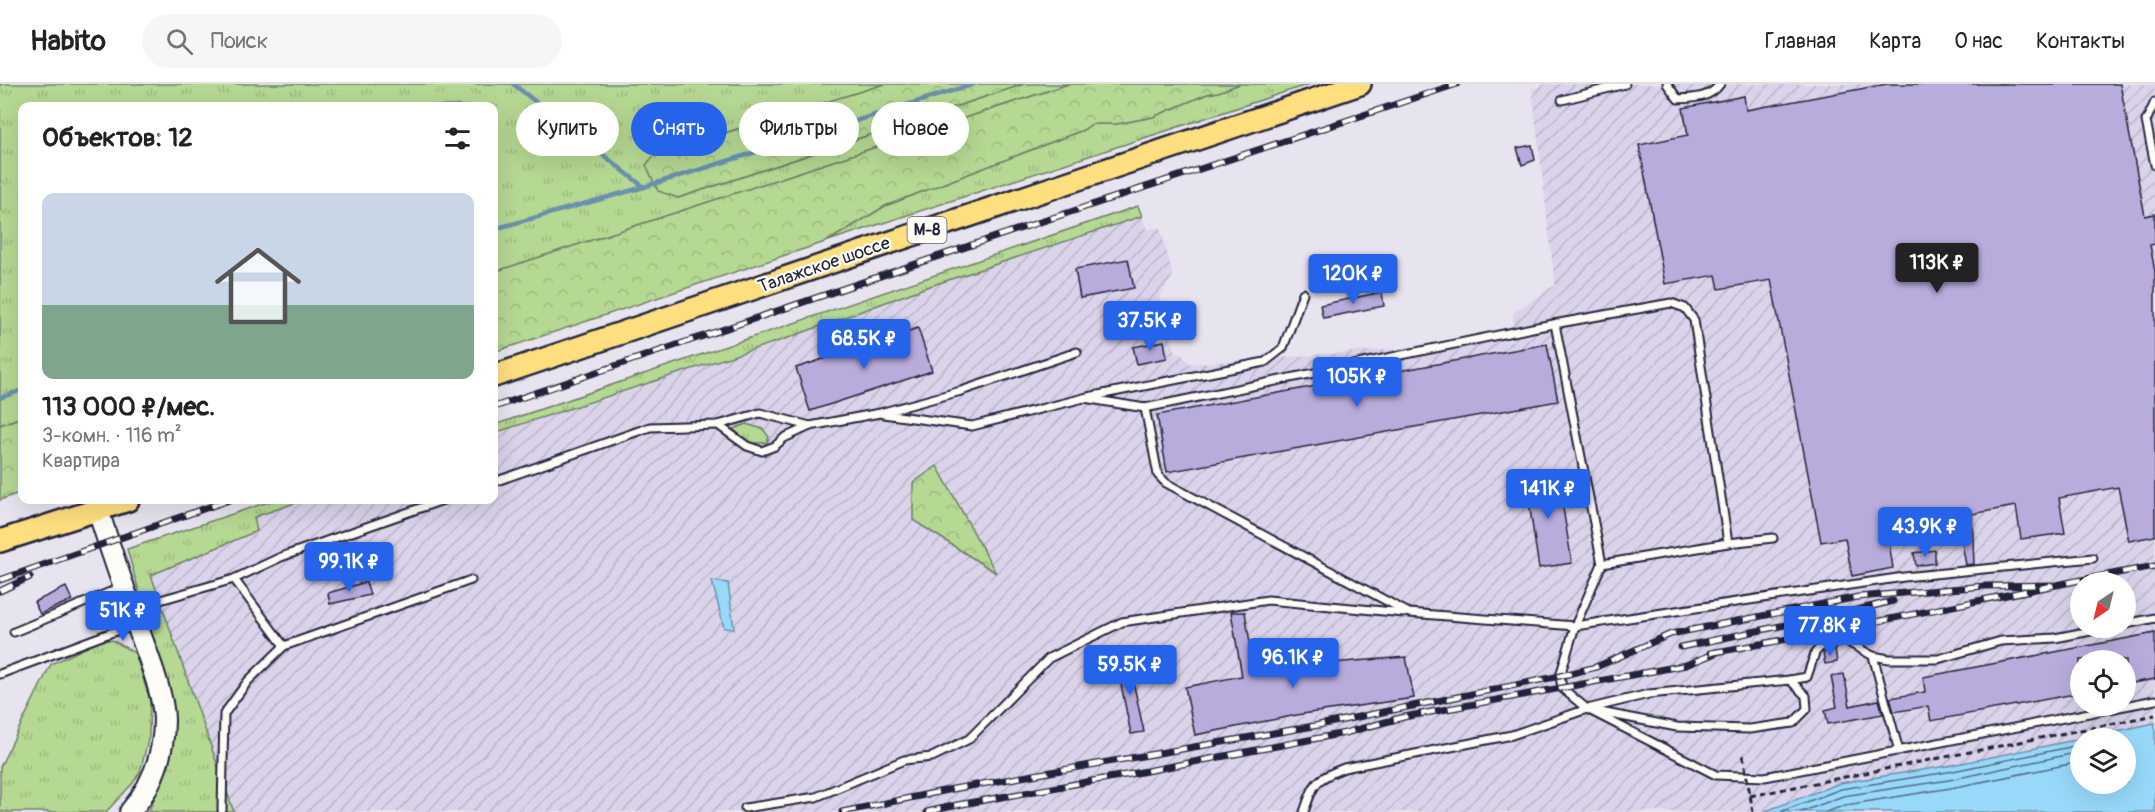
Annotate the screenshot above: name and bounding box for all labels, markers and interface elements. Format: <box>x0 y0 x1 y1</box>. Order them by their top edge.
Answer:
search box <box>142 14 562 68</box>
text: Habito <box>30 24 106 59</box>
icon: search <box>163 25 196 58</box>
text: Поиск <box>211 27 268 55</box>
text: Главная <box>1765 28 1836 55</box>
text: Карта <box>1869 28 1921 55</box>
text: О нас <box>1954 28 2003 55</box>
text: Контакты <box>2036 28 2125 55</box>
chip: Купить <box>516 102 619 156</box>
chip: Снять <box>631 102 727 156</box>
chip: Фильтры <box>739 102 859 156</box>
chip: Новое <box>871 102 969 156</box>
text: Объектов: 12 <box>42 122 193 154</box>
icon: filters <box>441 122 474 155</box>
road number: М-8 <box>908 217 946 243</box>
icon: home <box>204 232 312 340</box>
street label: Талажское шоссе <box>755 232 893 298</box>
pin: 113K ₽ <box>1888 243 1986 294</box>
text: 113K ₽ <box>1909 250 1965 275</box>
pin: 120K ₽ <box>1304 254 1402 305</box>
text: 120K ₽ <box>1322 261 1384 286</box>
pin: 37.5K ₽ <box>1095 301 1205 352</box>
text: 37.5K ₽ <box>1117 308 1183 333</box>
pin: 68.5K ₽ <box>809 319 919 370</box>
text: 68.5K ₽ <box>831 326 897 351</box>
pin: 105K ₽ <box>1308 357 1406 408</box>
text: 105K ₽ <box>1327 364 1387 389</box>
text: 113 000 ₽/мес. <box>42 391 215 423</box>
text: 3-комн. · 116 m² <box>42 423 182 448</box>
text: Квартира <box>42 448 120 473</box>
pin: 141K ₽ <box>1499 469 1597 520</box>
text: 141K ₽ <box>1520 476 1576 501</box>
pin: 43.9K ₽ <box>1870 507 1980 558</box>
text: 43.9K ₽ <box>1892 514 1958 539</box>
pin: 99.1K ₽ <box>294 542 404 593</box>
text: 99.1K ₽ <box>318 549 380 574</box>
north arrow <box>2070 572 2136 638</box>
map controls <box>2070 572 2136 794</box>
pin: 51K ₽ <box>81 591 165 642</box>
text: 51K ₽ <box>99 598 147 623</box>
pin: 77.8K ₽ <box>1775 606 1885 657</box>
text: 77.8K ₽ <box>1798 613 1862 638</box>
pin: 96.1K ₽ <box>1238 638 1348 689</box>
pin: 59.5K ₽ <box>1075 645 1185 696</box>
text: 96.1K ₽ <box>1262 645 1324 670</box>
button: locate <box>2070 650 2136 716</box>
text: 59.5K ₽ <box>1098 652 1162 677</box>
button: layers <box>2070 728 2136 794</box>

